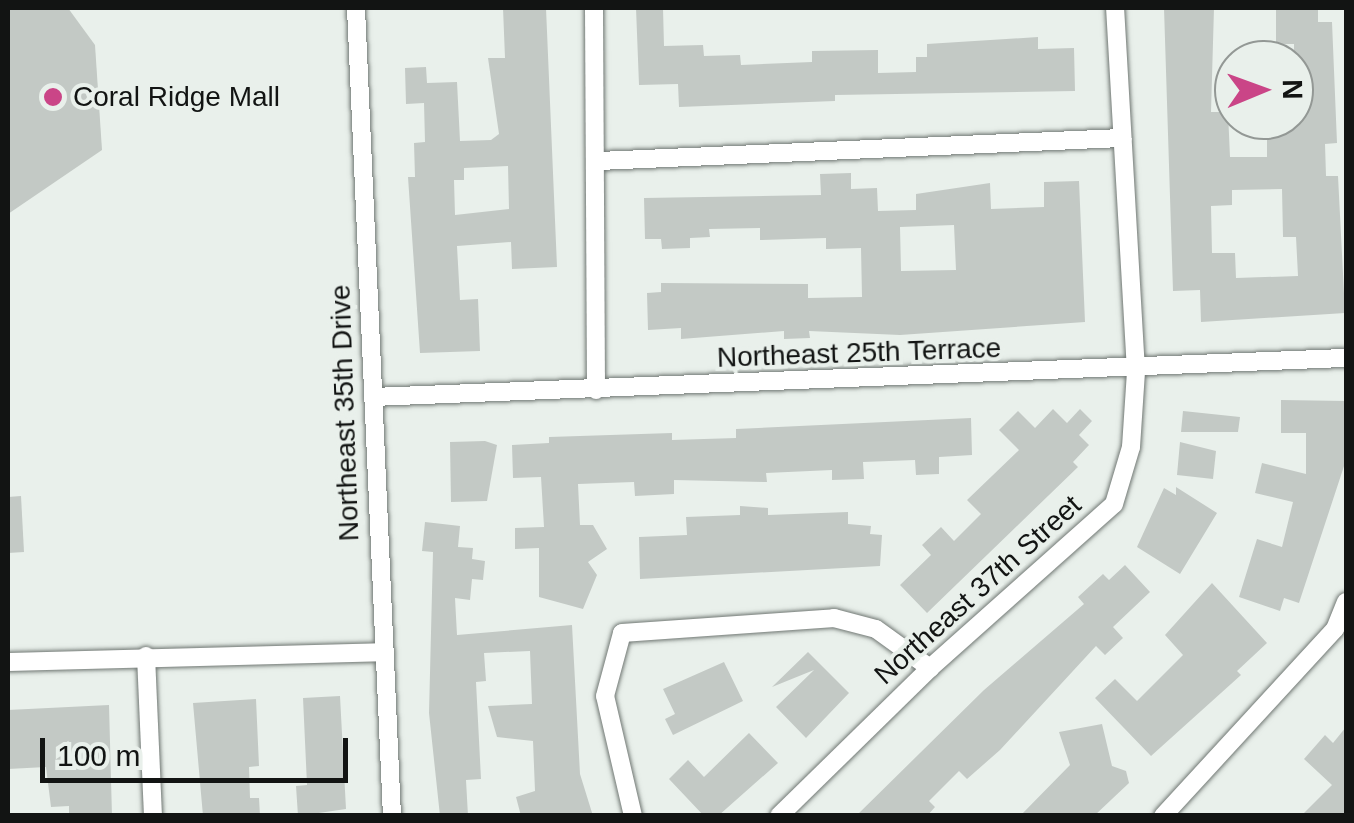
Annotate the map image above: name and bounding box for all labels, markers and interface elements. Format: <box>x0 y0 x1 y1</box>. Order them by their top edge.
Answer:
north arrow <box>1214 40 1314 140</box>
text: N <box>1277 79 1308 100</box>
place label: Coral Ridge Mall <box>73 80 280 114</box>
marker: Coral Ridge Mall <box>42 86 64 108</box>
street label: Northeast 35th Drive <box>324 284 366 542</box>
street label: Northeast 25th Terrace <box>716 331 1002 375</box>
street label: Northeast 37th Street <box>868 488 1088 692</box>
scale bar <box>45 718 352 780</box>
text: 100 m <box>57 739 140 772</box>

